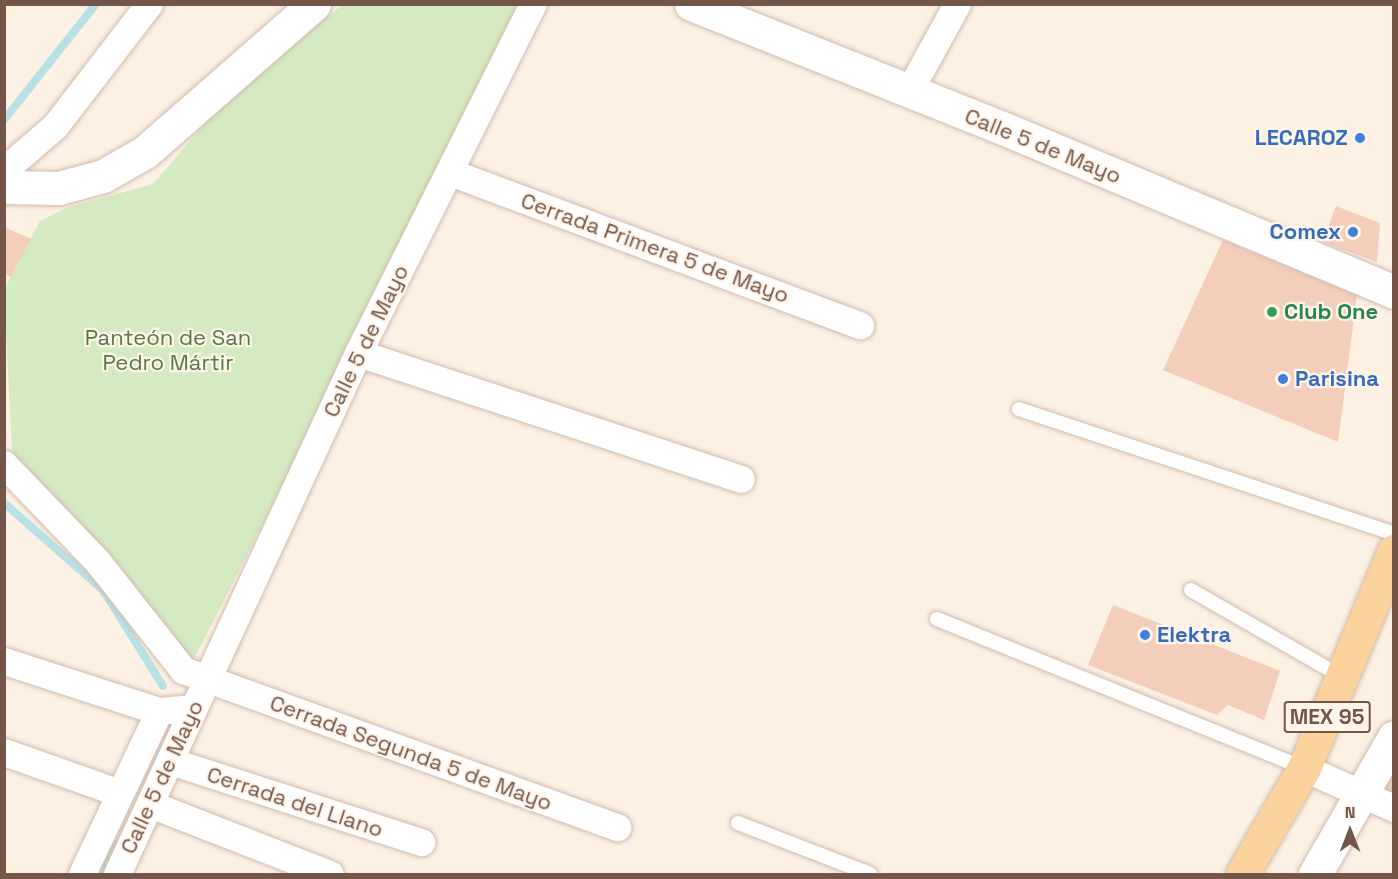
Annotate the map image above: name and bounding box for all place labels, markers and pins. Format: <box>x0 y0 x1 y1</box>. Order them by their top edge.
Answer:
place label: LECAROZ <box>1255 125 1348 151</box>
marker: LECAROZ <box>1353 131 1367 145</box>
place label: Comex <box>1270 219 1341 245</box>
marker: Comex <box>1346 225 1360 239</box>
place label: Club One <box>1284 299 1378 325</box>
marker: Club One <box>1265 305 1279 319</box>
place label: Parisina <box>1295 366 1379 392</box>
marker: Parisina <box>1276 372 1290 386</box>
place label: Elektra <box>1157 622 1231 648</box>
marker: Elektra <box>1138 628 1152 642</box>

